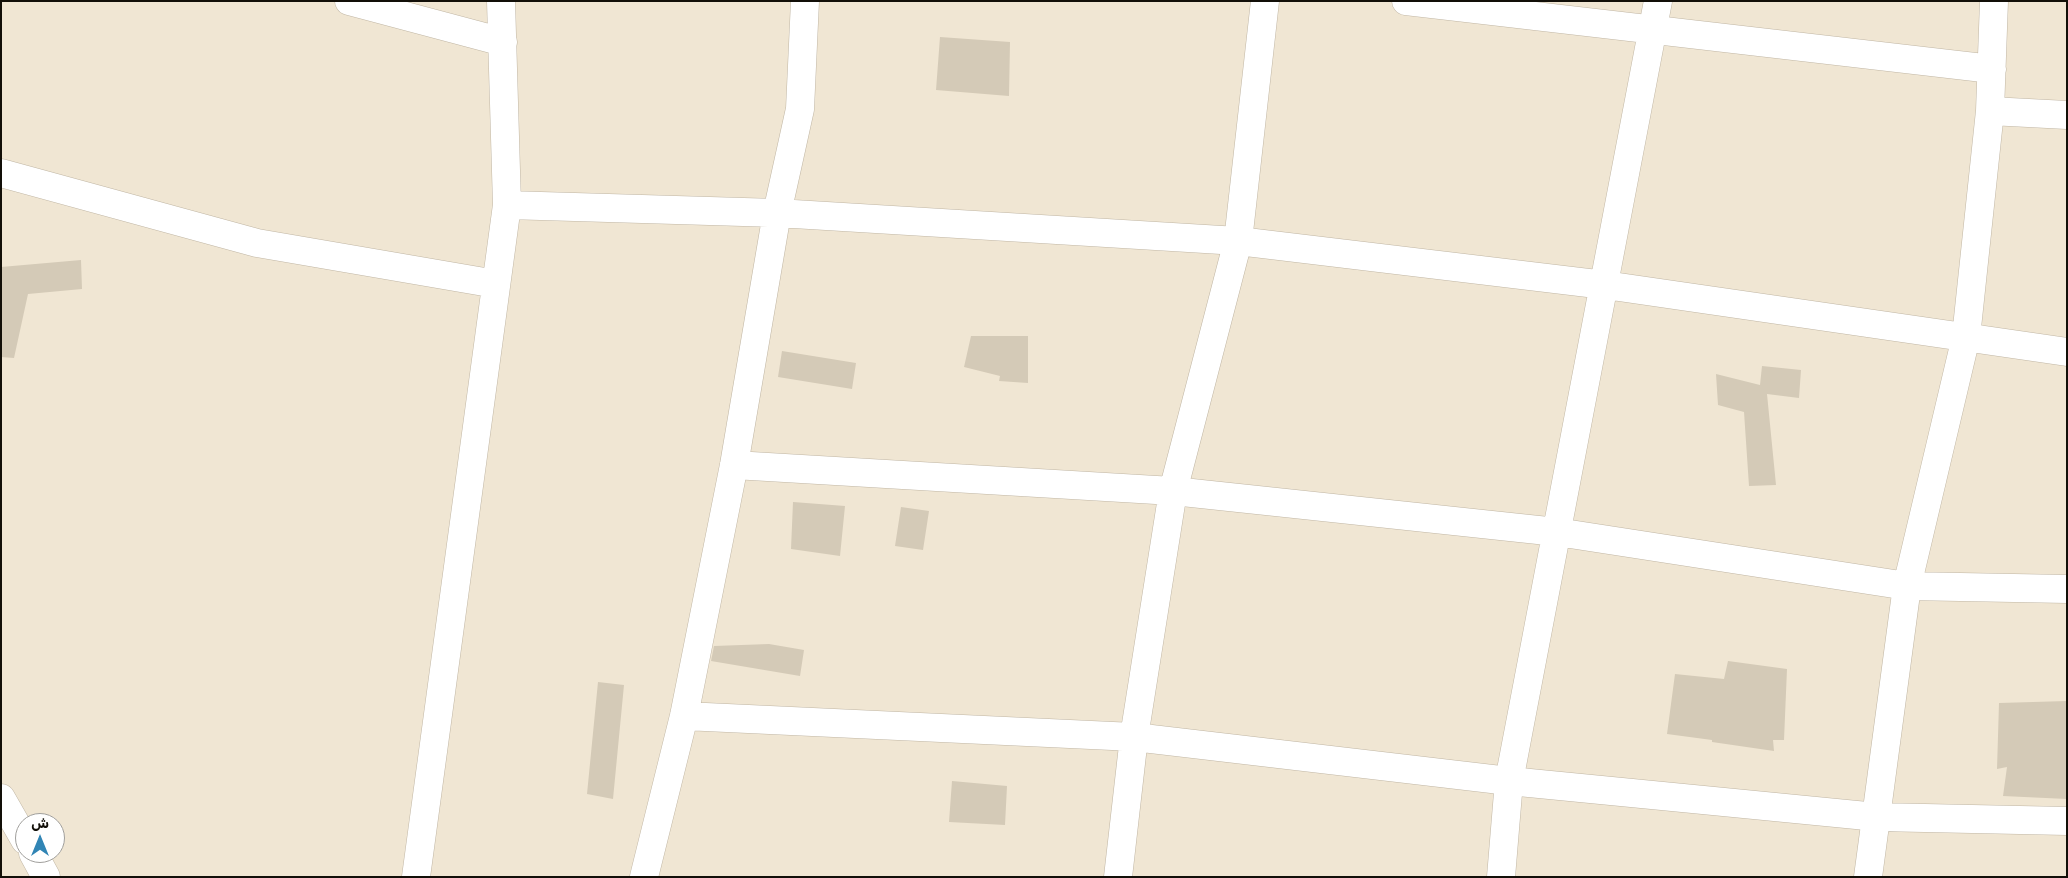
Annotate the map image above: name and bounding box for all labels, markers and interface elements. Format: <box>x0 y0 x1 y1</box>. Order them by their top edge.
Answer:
north arrow <box>15 813 65 863</box>
text: ش <box>31 815 49 832</box>

